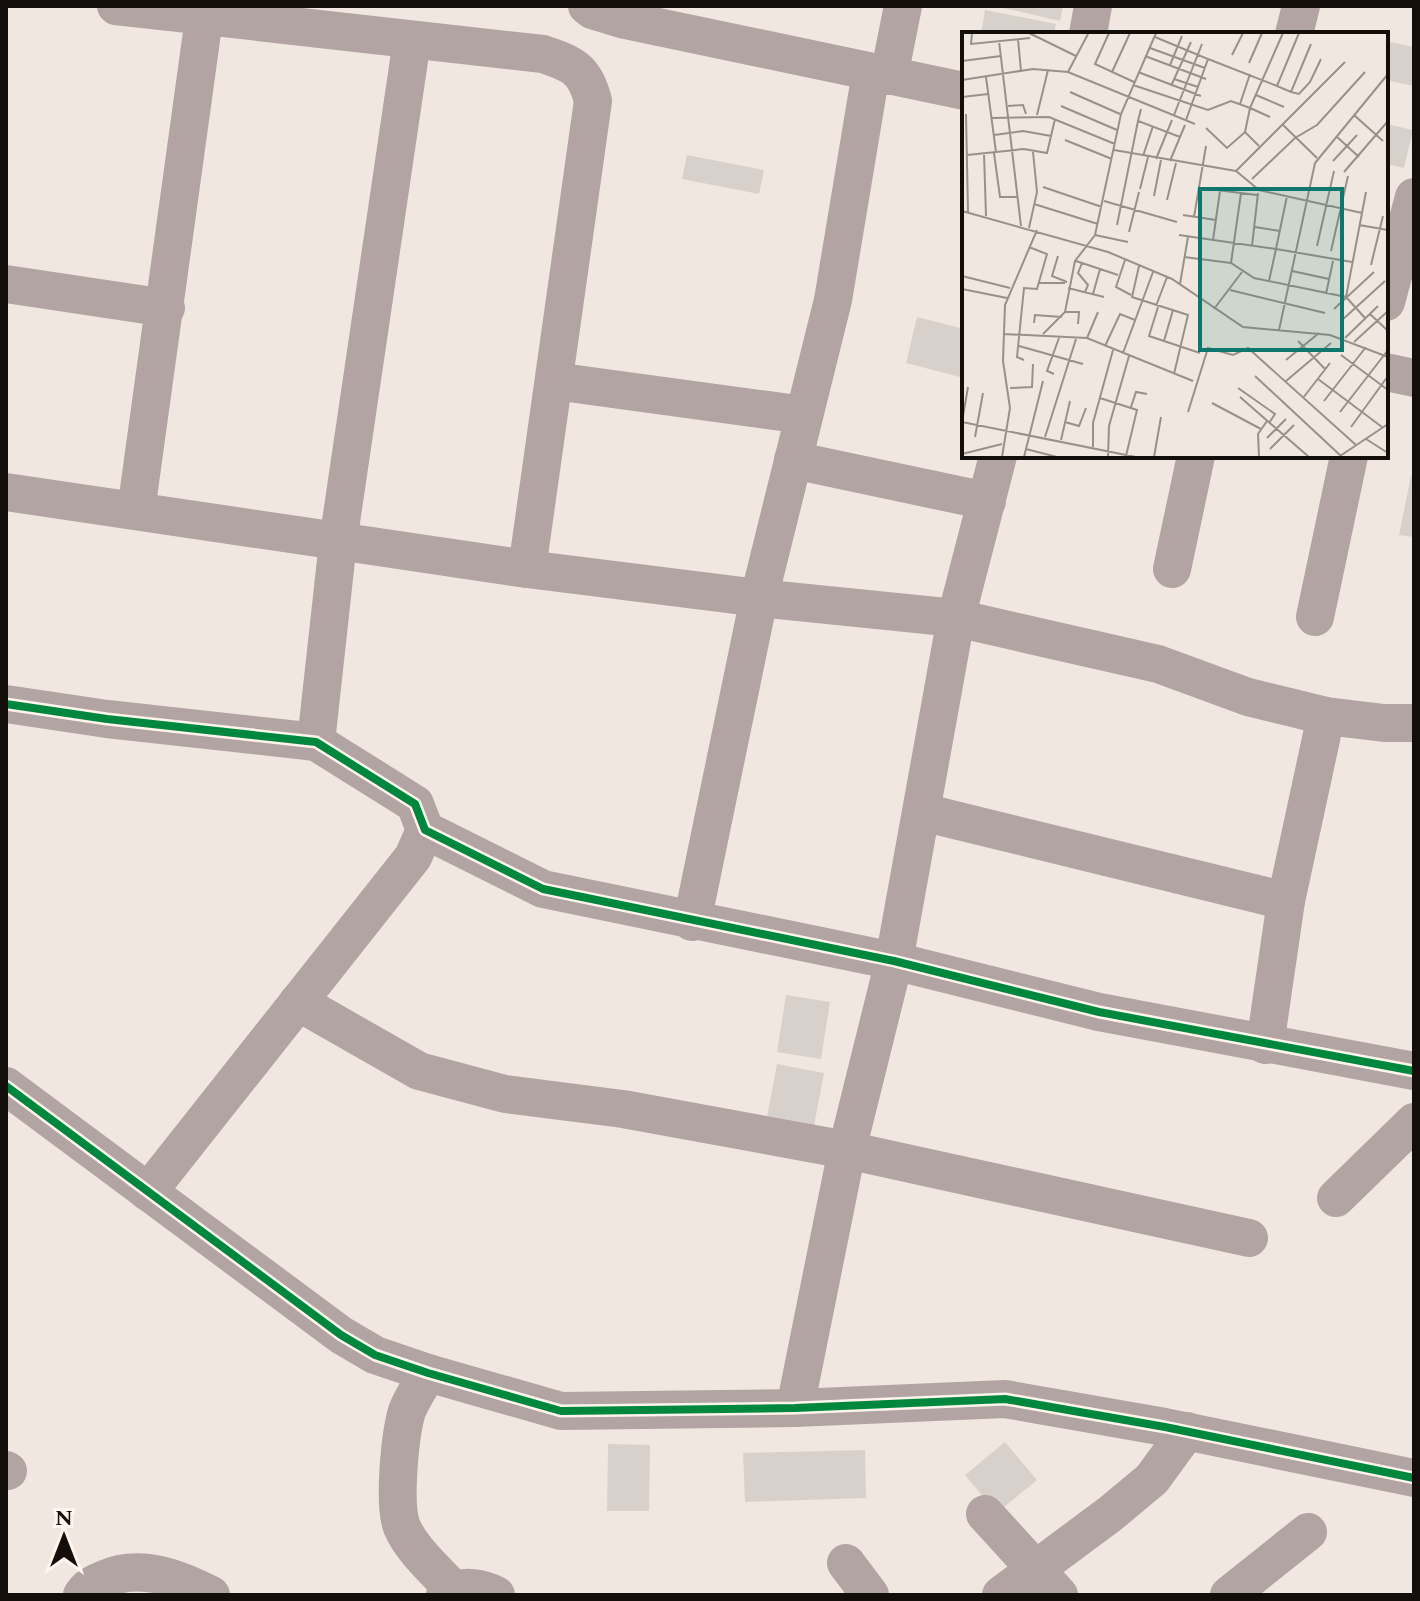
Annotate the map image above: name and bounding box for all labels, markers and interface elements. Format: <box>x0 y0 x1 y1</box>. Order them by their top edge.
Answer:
inset map <box>962 32 1388 458</box>
north arrow <box>24 1497 104 1577</box>
text: N <box>55 1502 73 1535</box>

